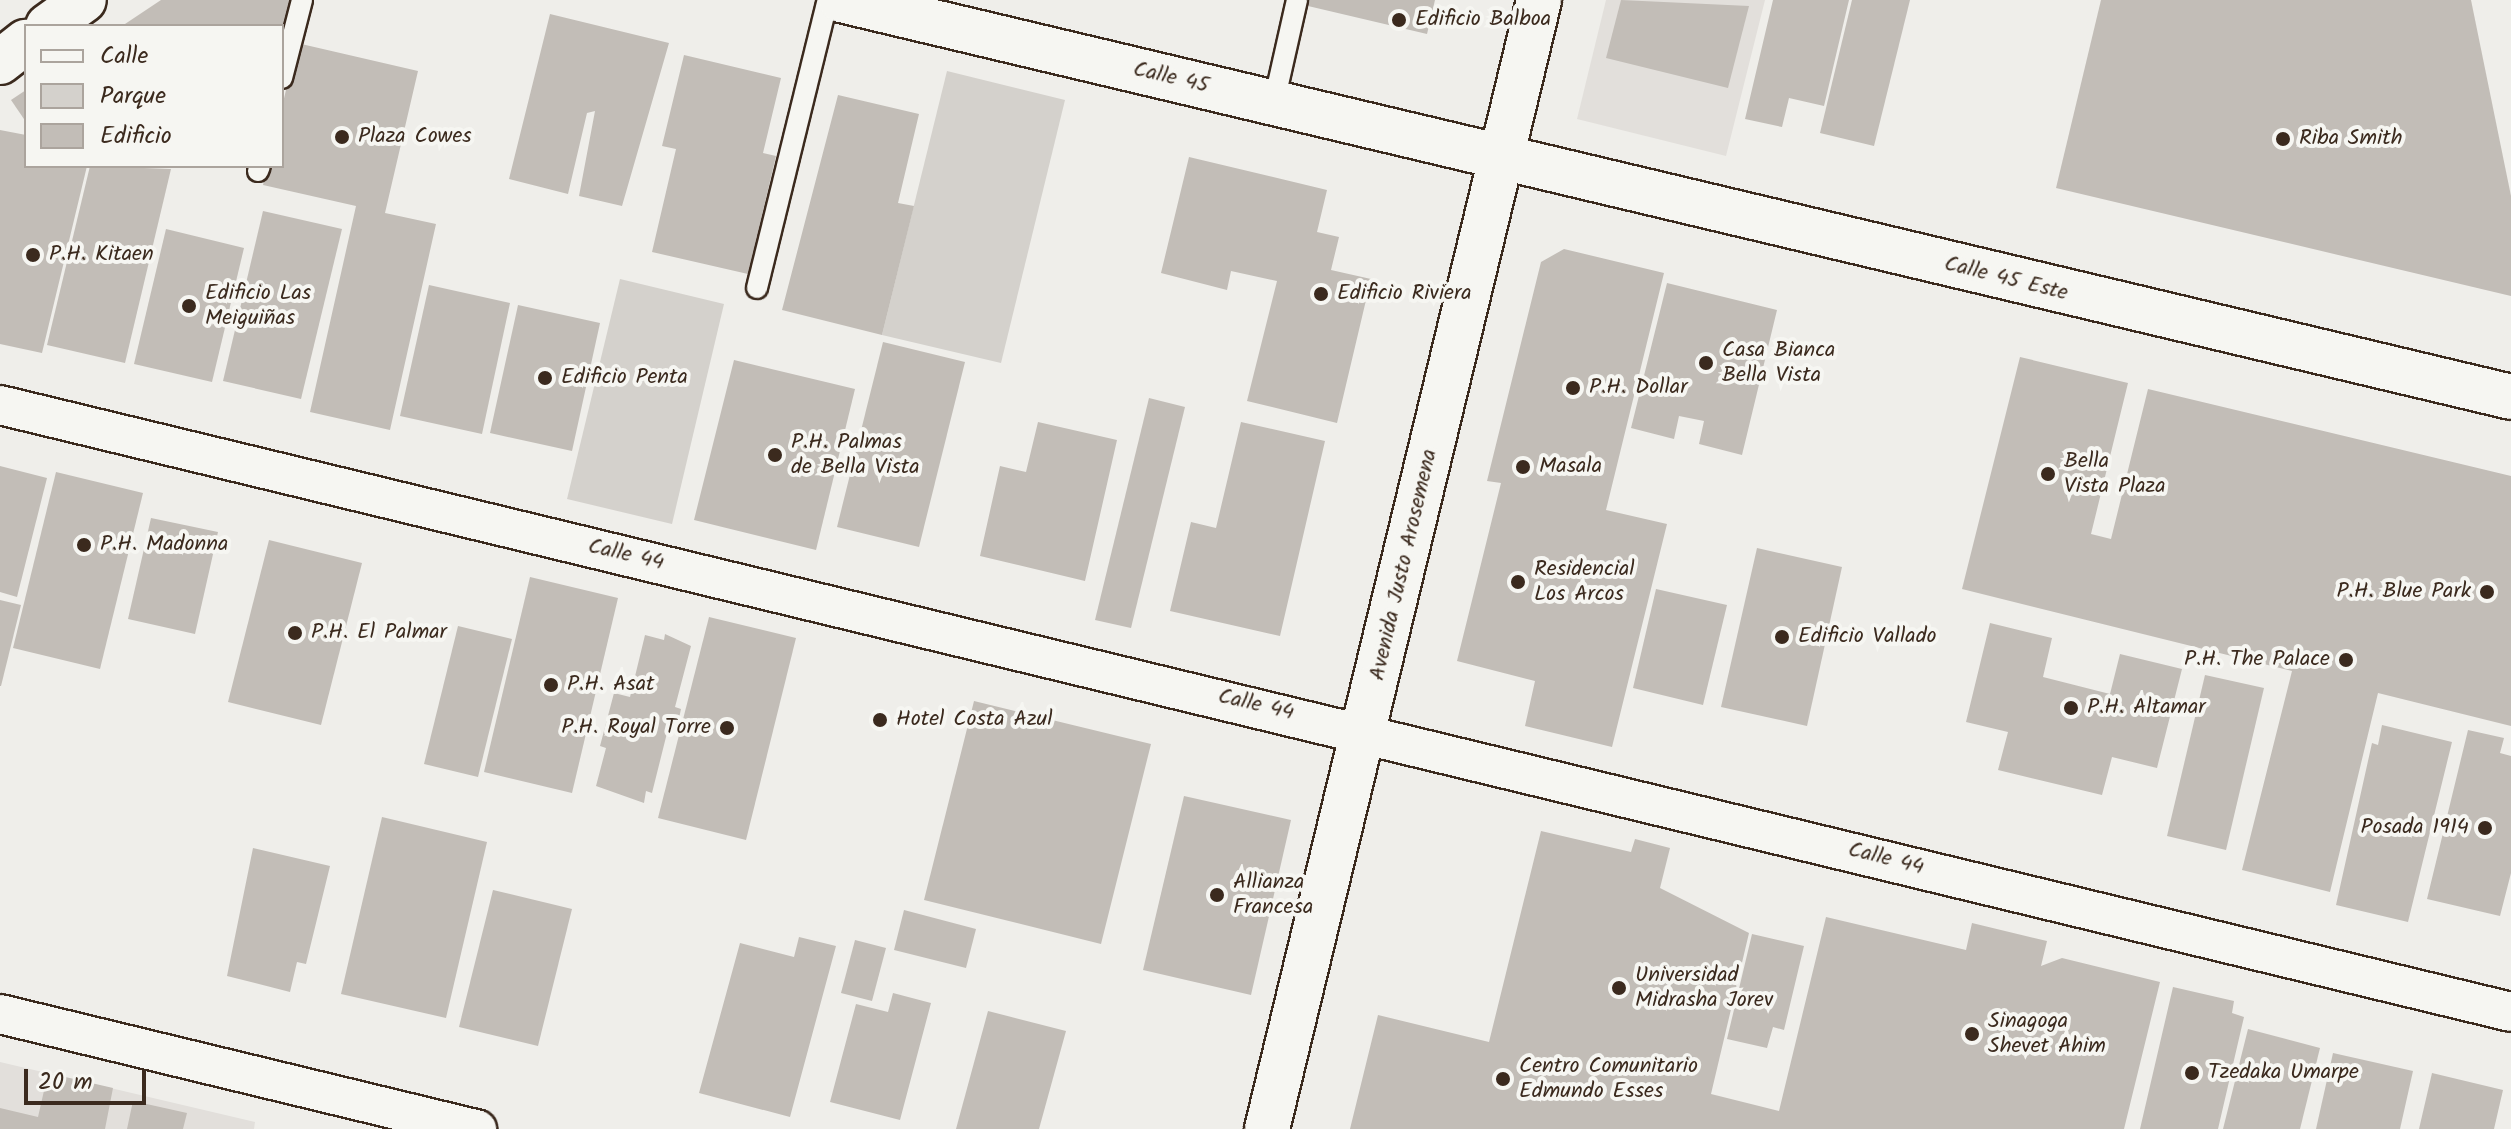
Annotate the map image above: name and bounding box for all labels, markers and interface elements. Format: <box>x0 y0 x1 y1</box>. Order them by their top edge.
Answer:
place label: Edificio Balboa <box>1415 7 1551 33</box>
marker: Edificio Balboa <box>1390 11 1408 29</box>
legend <box>24 24 284 168</box>
text: Calle <box>100 37 148 76</box>
street label: Calle 45 <box>1131 56 1211 100</box>
text: Parque <box>100 77 166 116</box>
text: Edificio <box>100 117 172 156</box>
place label: Plaza Cowes <box>358 124 472 150</box>
place label: Riba Smith <box>2299 126 2403 152</box>
marker: Plaza Cowes <box>333 128 351 146</box>
marker: Riba Smith <box>2274 130 2292 148</box>
place label: P.H. Kitaen <box>49 242 154 268</box>
marker: P.H. Kitaen <box>24 246 42 264</box>
street label: Calle 45 Este <box>1941 251 2071 307</box>
place label: Edificio Las Meiguiñas <box>205 280 311 332</box>
place label: Edificio Riviera <box>1337 281 1472 307</box>
marker: Edificio Riviera <box>1312 285 1330 303</box>
marker: Edificio Las Meiguiñas <box>180 297 198 315</box>
place label: Casa Bianca Bella Vista <box>1722 337 1835 388</box>
marker: Casa Bianca Bella Vista <box>1697 354 1715 372</box>
place label: Edificio Penta <box>561 365 688 391</box>
marker: Edificio Penta <box>536 369 554 387</box>
place label: P.H. Dollar <box>1589 375 1687 401</box>
marker: P.H. Dollar <box>1564 379 1582 397</box>
place label: P.H. Palmas de Bella Vista <box>791 429 920 480</box>
marker: P.H. Palmas de Bella Vista <box>766 446 784 464</box>
street label: Avenida Justo Arosemena <box>1365 447 1443 683</box>
place label: Bella Vista Plaza <box>2064 448 2166 500</box>
place label: Masala <box>1539 454 1602 480</box>
marker: Masala <box>1514 458 1532 476</box>
marker: Bella Vista Plaza <box>2039 465 2057 483</box>
place label: P.H. Madonna <box>100 532 228 558</box>
street label: Calle 44 <box>585 533 667 577</box>
marker: P.H. Madonna <box>75 536 93 554</box>
place label: Residencial Los Arcos <box>1534 556 1635 608</box>
marker: Residencial Los Arcos <box>1509 573 1527 591</box>
place label: P.H. Blue Park <box>2336 579 2471 605</box>
marker: P.H. Blue Park <box>2478 583 2496 601</box>
place label: P.H. El Palmar <box>311 620 447 646</box>
marker: P.H. El Palmar <box>286 624 304 642</box>
place label: Edificio Vallado <box>1798 624 1937 650</box>
marker: Edificio Vallado <box>1773 628 1791 646</box>
place label: P.H. The Palace <box>2184 647 2330 673</box>
marker: P.H. The Palace <box>2337 651 2355 669</box>
place label: P.H. Asat <box>567 672 655 698</box>
marker: P.H. Asat <box>542 676 560 694</box>
street label: Calle 44 <box>1215 683 1297 727</box>
place label: P.H. Altamar <box>2087 695 2206 721</box>
marker: P.H. Altamar <box>2062 699 2080 717</box>
place label: Hotel Costa Azul <box>896 707 1053 733</box>
marker: Hotel Costa Azul <box>871 711 889 729</box>
place label: P.H. Royal Torre <box>561 715 711 741</box>
marker: P.H. Royal Torre <box>718 719 736 737</box>
place label: Posada 1914 <box>2361 815 2469 841</box>
marker: Posada 1914 <box>2476 819 2494 837</box>
street label: Calle 44 <box>1845 837 1927 881</box>
place label: Allianza Francesa <box>1233 869 1313 920</box>
marker: Allianza Francesa <box>1208 886 1226 904</box>
place label: Universidad Midrasha Jorev <box>1635 962 1773 1014</box>
marker: Universidad Midrasha Jorev <box>1610 979 1628 997</box>
place label: Sinagoga Shevet Ahim <box>1988 1008 2106 1060</box>
marker: Sinagoga Shevet Ahim <box>1963 1025 1981 1043</box>
scale bar <box>28 1053 150 1103</box>
place label: Centro Comunitario Edmundo Esses <box>1519 1053 1698 1104</box>
place label: Tzedaka Umarpe <box>2208 1060 2359 1086</box>
text: 20 m <box>38 1063 93 1102</box>
marker: Tzedaka Umarpe <box>2183 1064 2201 1082</box>
marker: Centro Comunitario Edmundo Esses <box>1494 1070 1512 1088</box>

